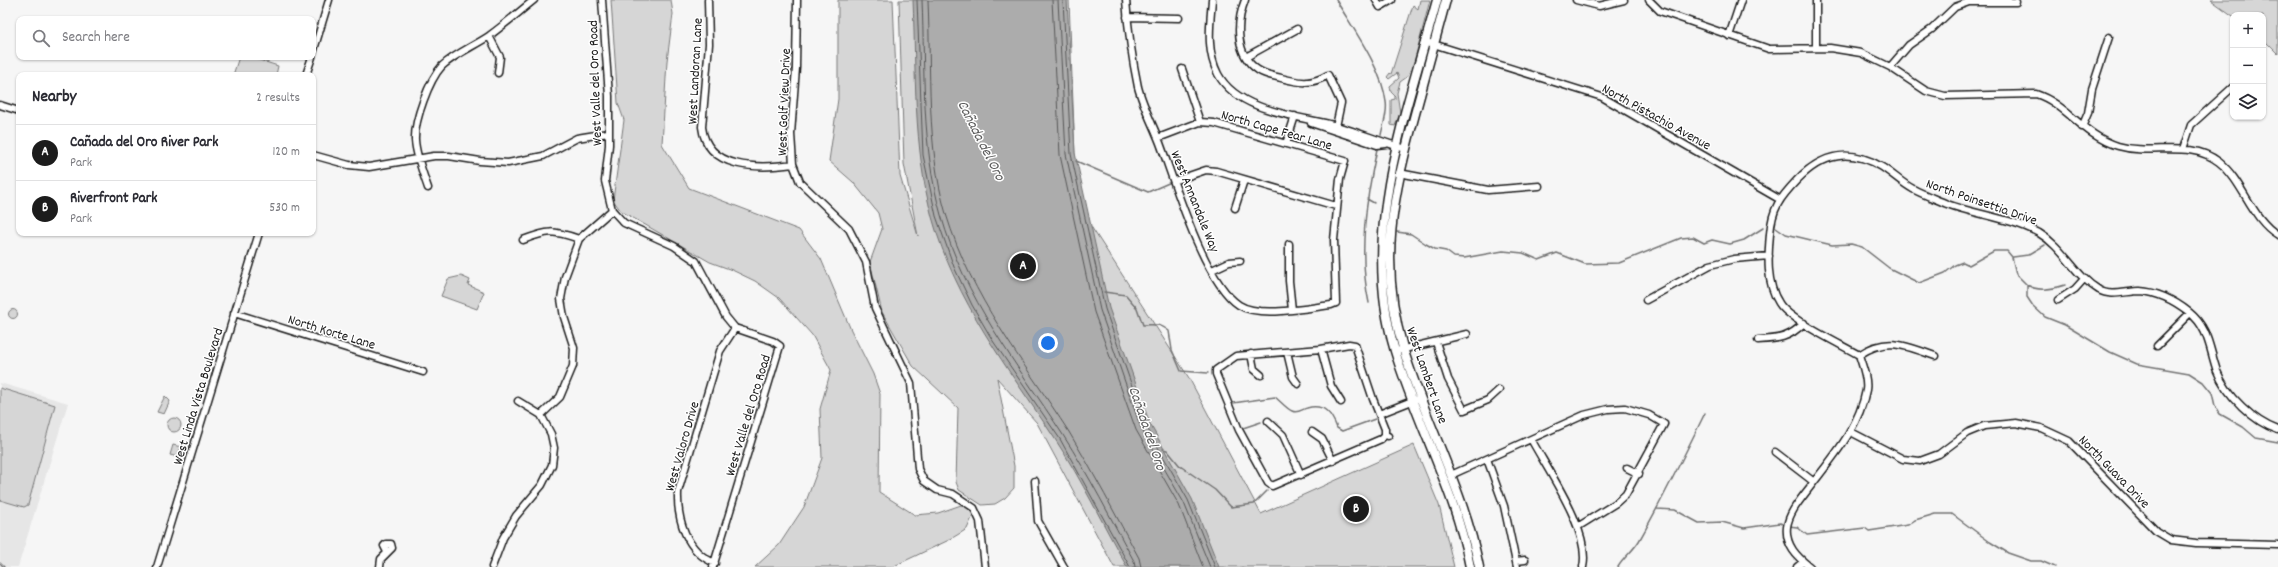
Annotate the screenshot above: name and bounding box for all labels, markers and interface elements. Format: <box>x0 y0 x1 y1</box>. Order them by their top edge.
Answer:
map controls <box>2230 12 2266 120</box>
button: + <box>2230 12 2266 48</box>
search box <box>16 16 316 60</box>
street label: West Landoran Lane <box>683 17 709 125</box>
street label: West Valle del Oro Road <box>584 20 608 146</box>
icon: search <box>30 27 52 49</box>
text: Search here <box>62 27 130 49</box>
street label: West Golf View Drive <box>773 48 797 156</box>
button: − <box>2230 48 2266 84</box>
street label: North Pistachio Avenue <box>1598 79 1714 156</box>
button: layers <box>2230 84 2266 120</box>
text: Nearby <box>32 86 76 110</box>
text: 2 results <box>256 89 300 108</box>
water label: Cañada del Oro <box>951 97 1010 186</box>
street label: North Cape Fear Lane <box>1219 105 1334 156</box>
text: Cañada del Oro River Park <box>70 132 218 154</box>
text: A <box>41 143 49 162</box>
text: 120 m <box>272 143 300 162</box>
street label: West Annandale Way <box>1165 148 1224 256</box>
text: Park <box>70 154 92 173</box>
street label: North Poinsettia Drive <box>1923 174 2040 231</box>
text: Riverfront Park <box>70 188 157 210</box>
text: B <box>42 199 48 218</box>
text: 530 m <box>269 199 300 218</box>
text: Park <box>70 210 92 229</box>
pin: A <box>1010 251 1036 281</box>
street label: North Korte Lane <box>285 310 378 356</box>
street label: West Lambert Lane <box>1400 325 1452 427</box>
street label: West Linda Vista Boulevard <box>169 326 229 468</box>
your location <box>1038 333 1058 353</box>
street label: West Valle del Oro Road <box>721 352 777 479</box>
water label: Cañada del Oro <box>1121 384 1171 475</box>
street label: West Valoro Drive <box>661 399 705 494</box>
street label: North Guava Drive <box>2073 431 2154 514</box>
pin: B <box>1343 494 1369 524</box>

